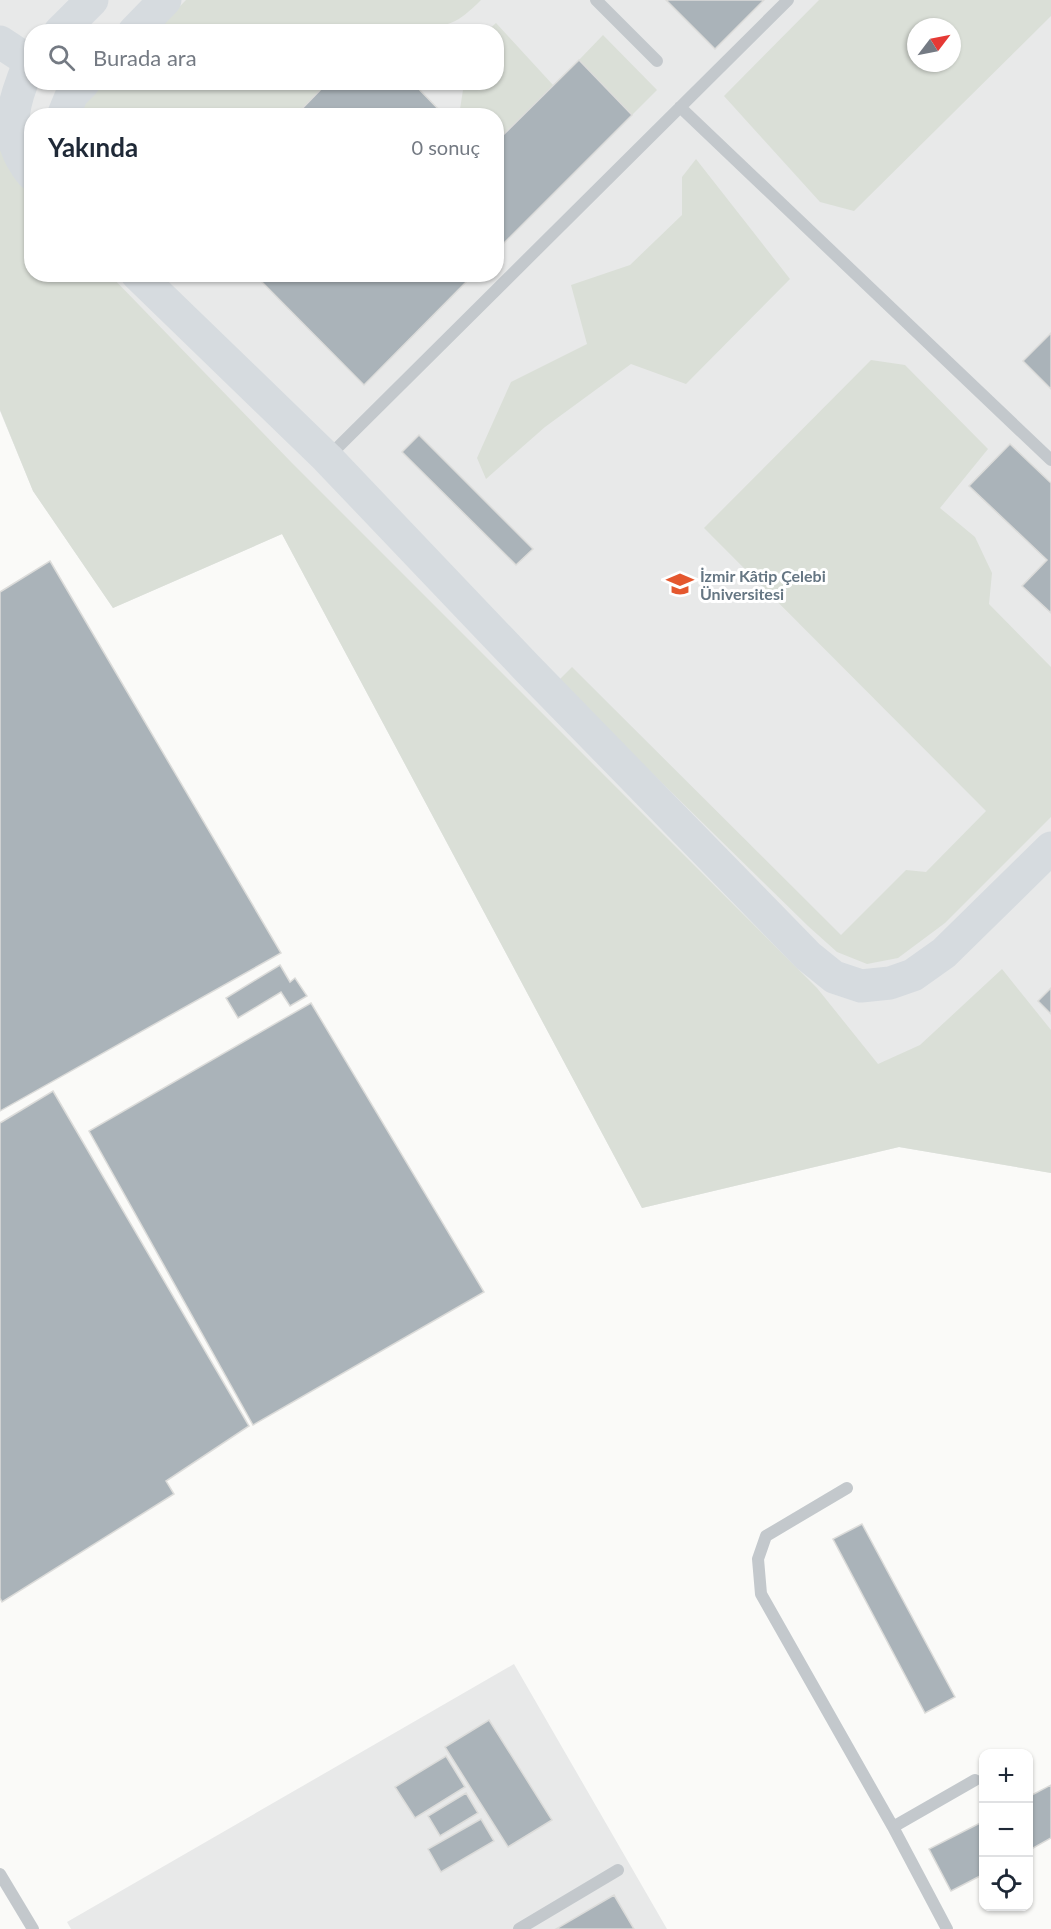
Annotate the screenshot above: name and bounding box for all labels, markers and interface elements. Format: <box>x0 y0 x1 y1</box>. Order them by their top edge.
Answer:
north arrow <box>907 18 961 72</box>
search box <box>24 24 504 90</box>
icon: search <box>45 41 78 74</box>
text: Burada ara <box>93 44 197 71</box>
text: Yakında <box>48 131 138 163</box>
text: 0 sonuç <box>411 135 480 159</box>
place label: İzmir Kâtip Çelebi Üniversitesi <box>700 566 826 603</box>
school or university icon: İzmir Kâtip Çelebi Üniversitesi <box>665 569 695 599</box>
map controls <box>979 1749 1033 1911</box>
button: + <box>979 1749 1033 1803</box>
button: − <box>979 1803 1033 1857</box>
button: locate <box>979 1857 1033 1911</box>

